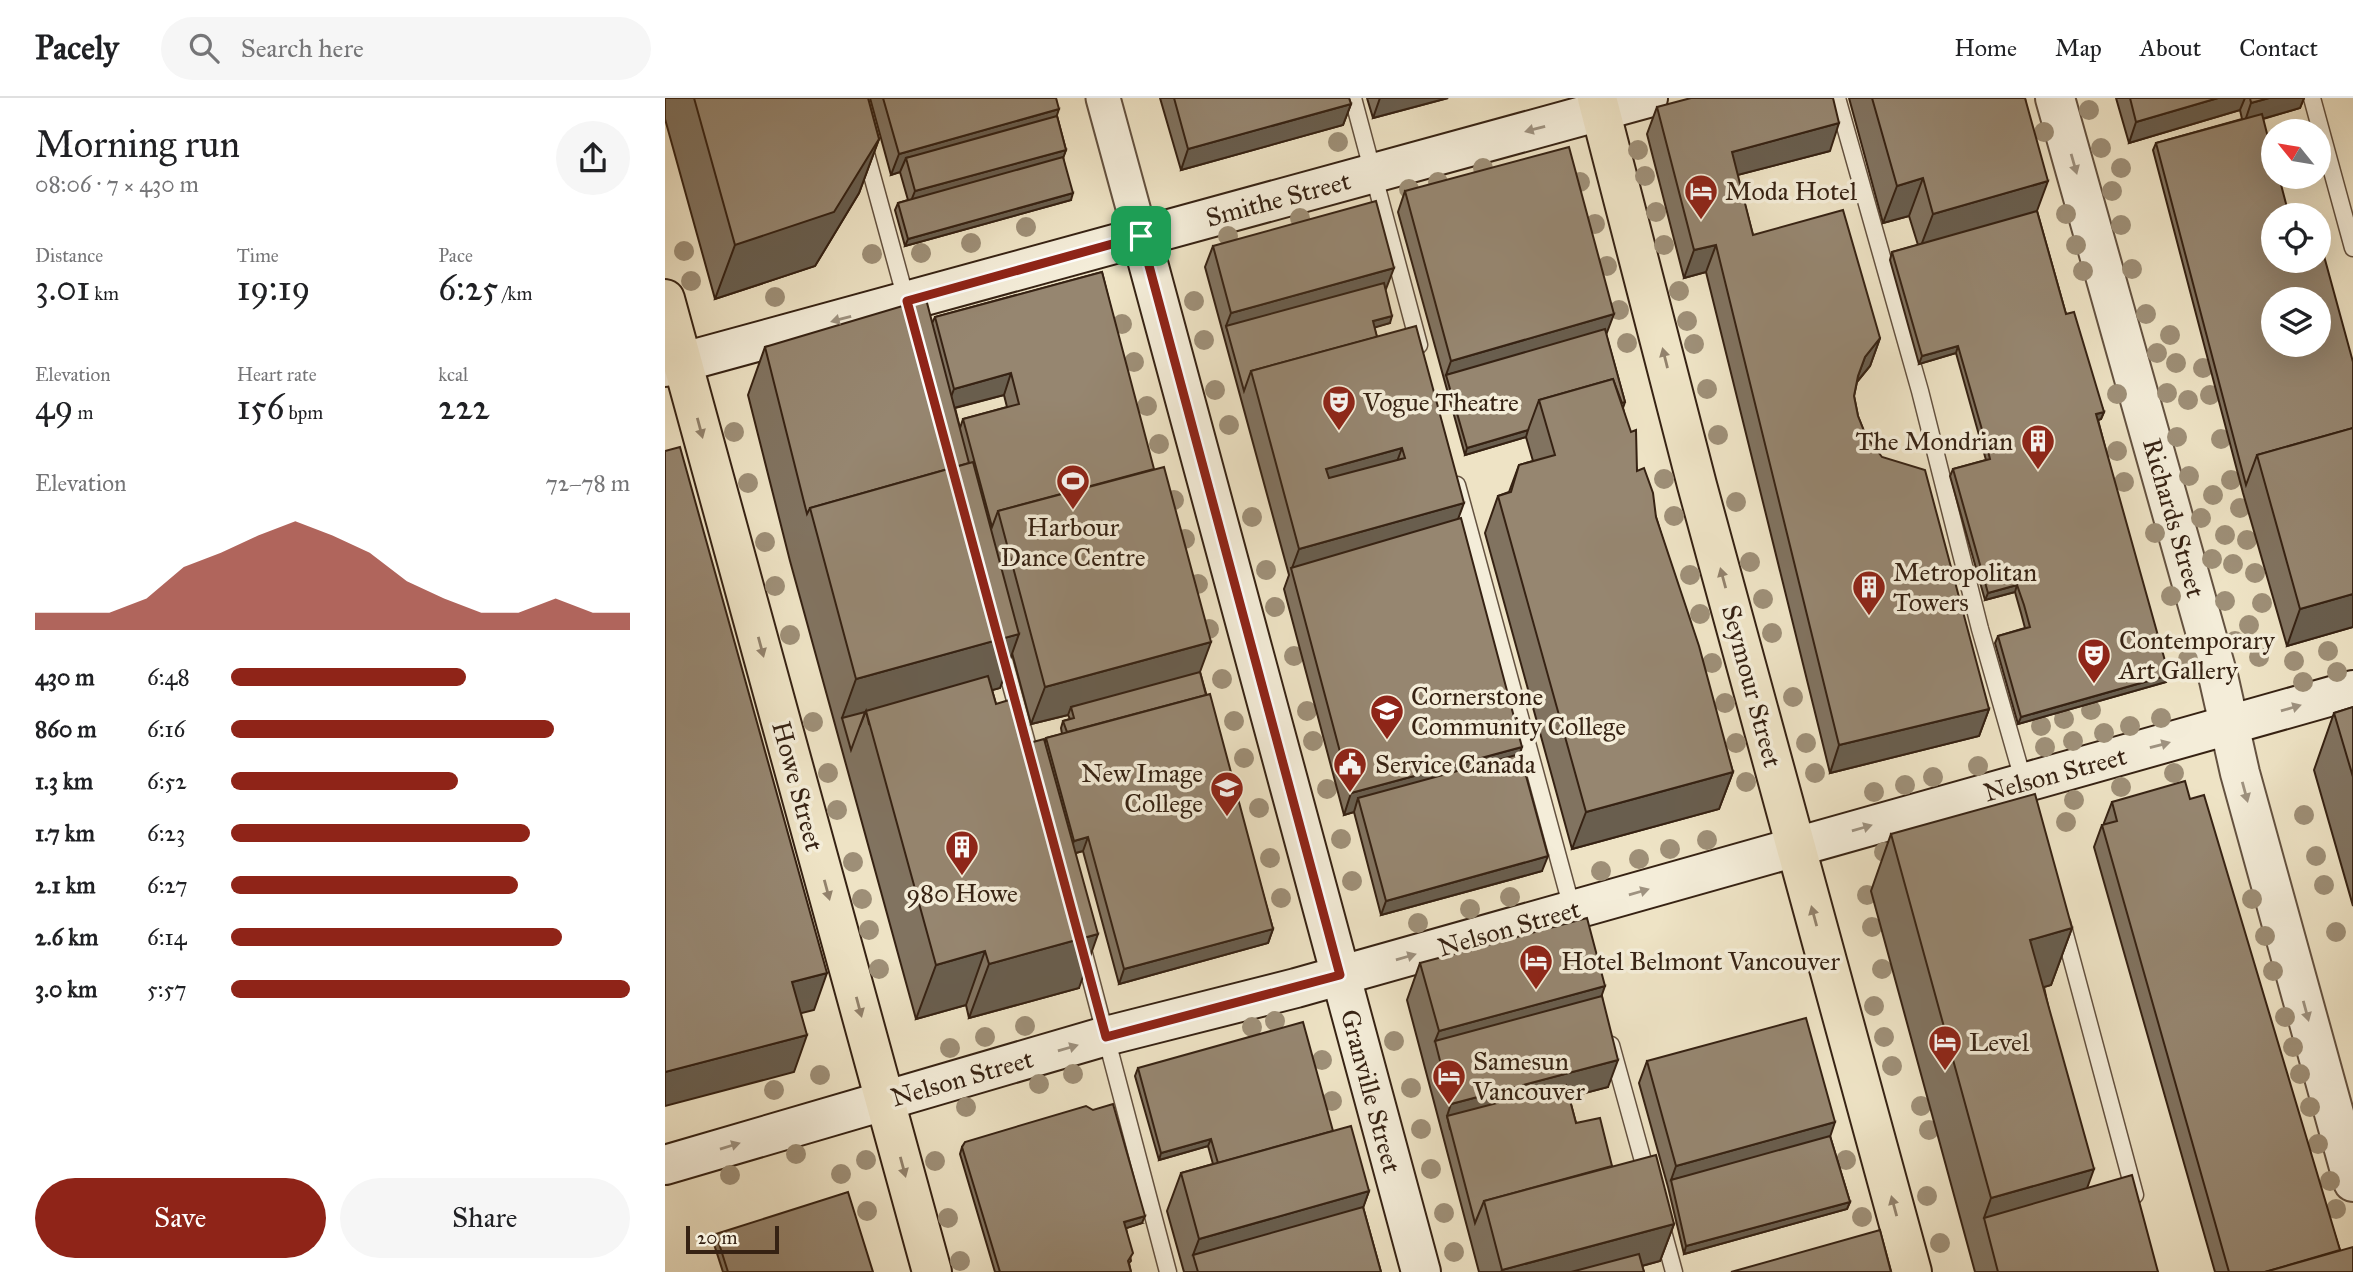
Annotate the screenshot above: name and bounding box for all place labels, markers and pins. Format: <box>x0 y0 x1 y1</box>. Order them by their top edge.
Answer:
hotel icon: Moda Hotel <box>1682 172 1720 221</box>
place label: Moda Hotel <box>1725 175 1857 207</box>
pin <box>1111 206 1171 266</box>
theatre icon: Vogue Theatre <box>1320 383 1358 432</box>
place label: Vogue Theatre <box>1362 386 1519 418</box>
building icon: The Mondrian <box>2019 422 2057 471</box>
place label: The Mondrian <box>1856 425 2013 457</box>
sports icon: Harbour Dance Centre <box>1054 462 1092 511</box>
place label: Harbour Dance Centre <box>1000 511 1146 573</box>
place label: Metropolitan Towers <box>1893 556 2037 618</box>
building icon: Metropolitan Towers <box>1850 568 1888 617</box>
place label: Contemporary Art Gallery <box>2118 624 2276 686</box>
theatre icon: Contemporary Art Gallery <box>2075 636 2113 685</box>
place label: Cornerstone Community College <box>1411 680 1626 742</box>
school or university icon: Cornerstone Community College <box>1368 692 1406 741</box>
public building icon: Service Canada <box>1331 745 1369 794</box>
place label: Service Canada <box>1375 748 1536 780</box>
place label: New Image College <box>1081 757 1203 819</box>
school or university icon: New Image College <box>1208 769 1246 818</box>
building icon: 980 Howe <box>943 828 981 877</box>
place label: 980 Howe <box>906 877 1018 909</box>
hotel icon: Hotel Belmont Vancouver <box>1517 942 1555 991</box>
place label: Hotel Belmont Vancouver <box>1561 945 1840 977</box>
hotel icon: Level <box>1926 1023 1964 1072</box>
place label: Level <box>1969 1026 2029 1058</box>
place label: Samesun Vancouver <box>1472 1045 1585 1107</box>
hotel icon: Samesun Vancouver <box>1430 1057 1468 1106</box>

